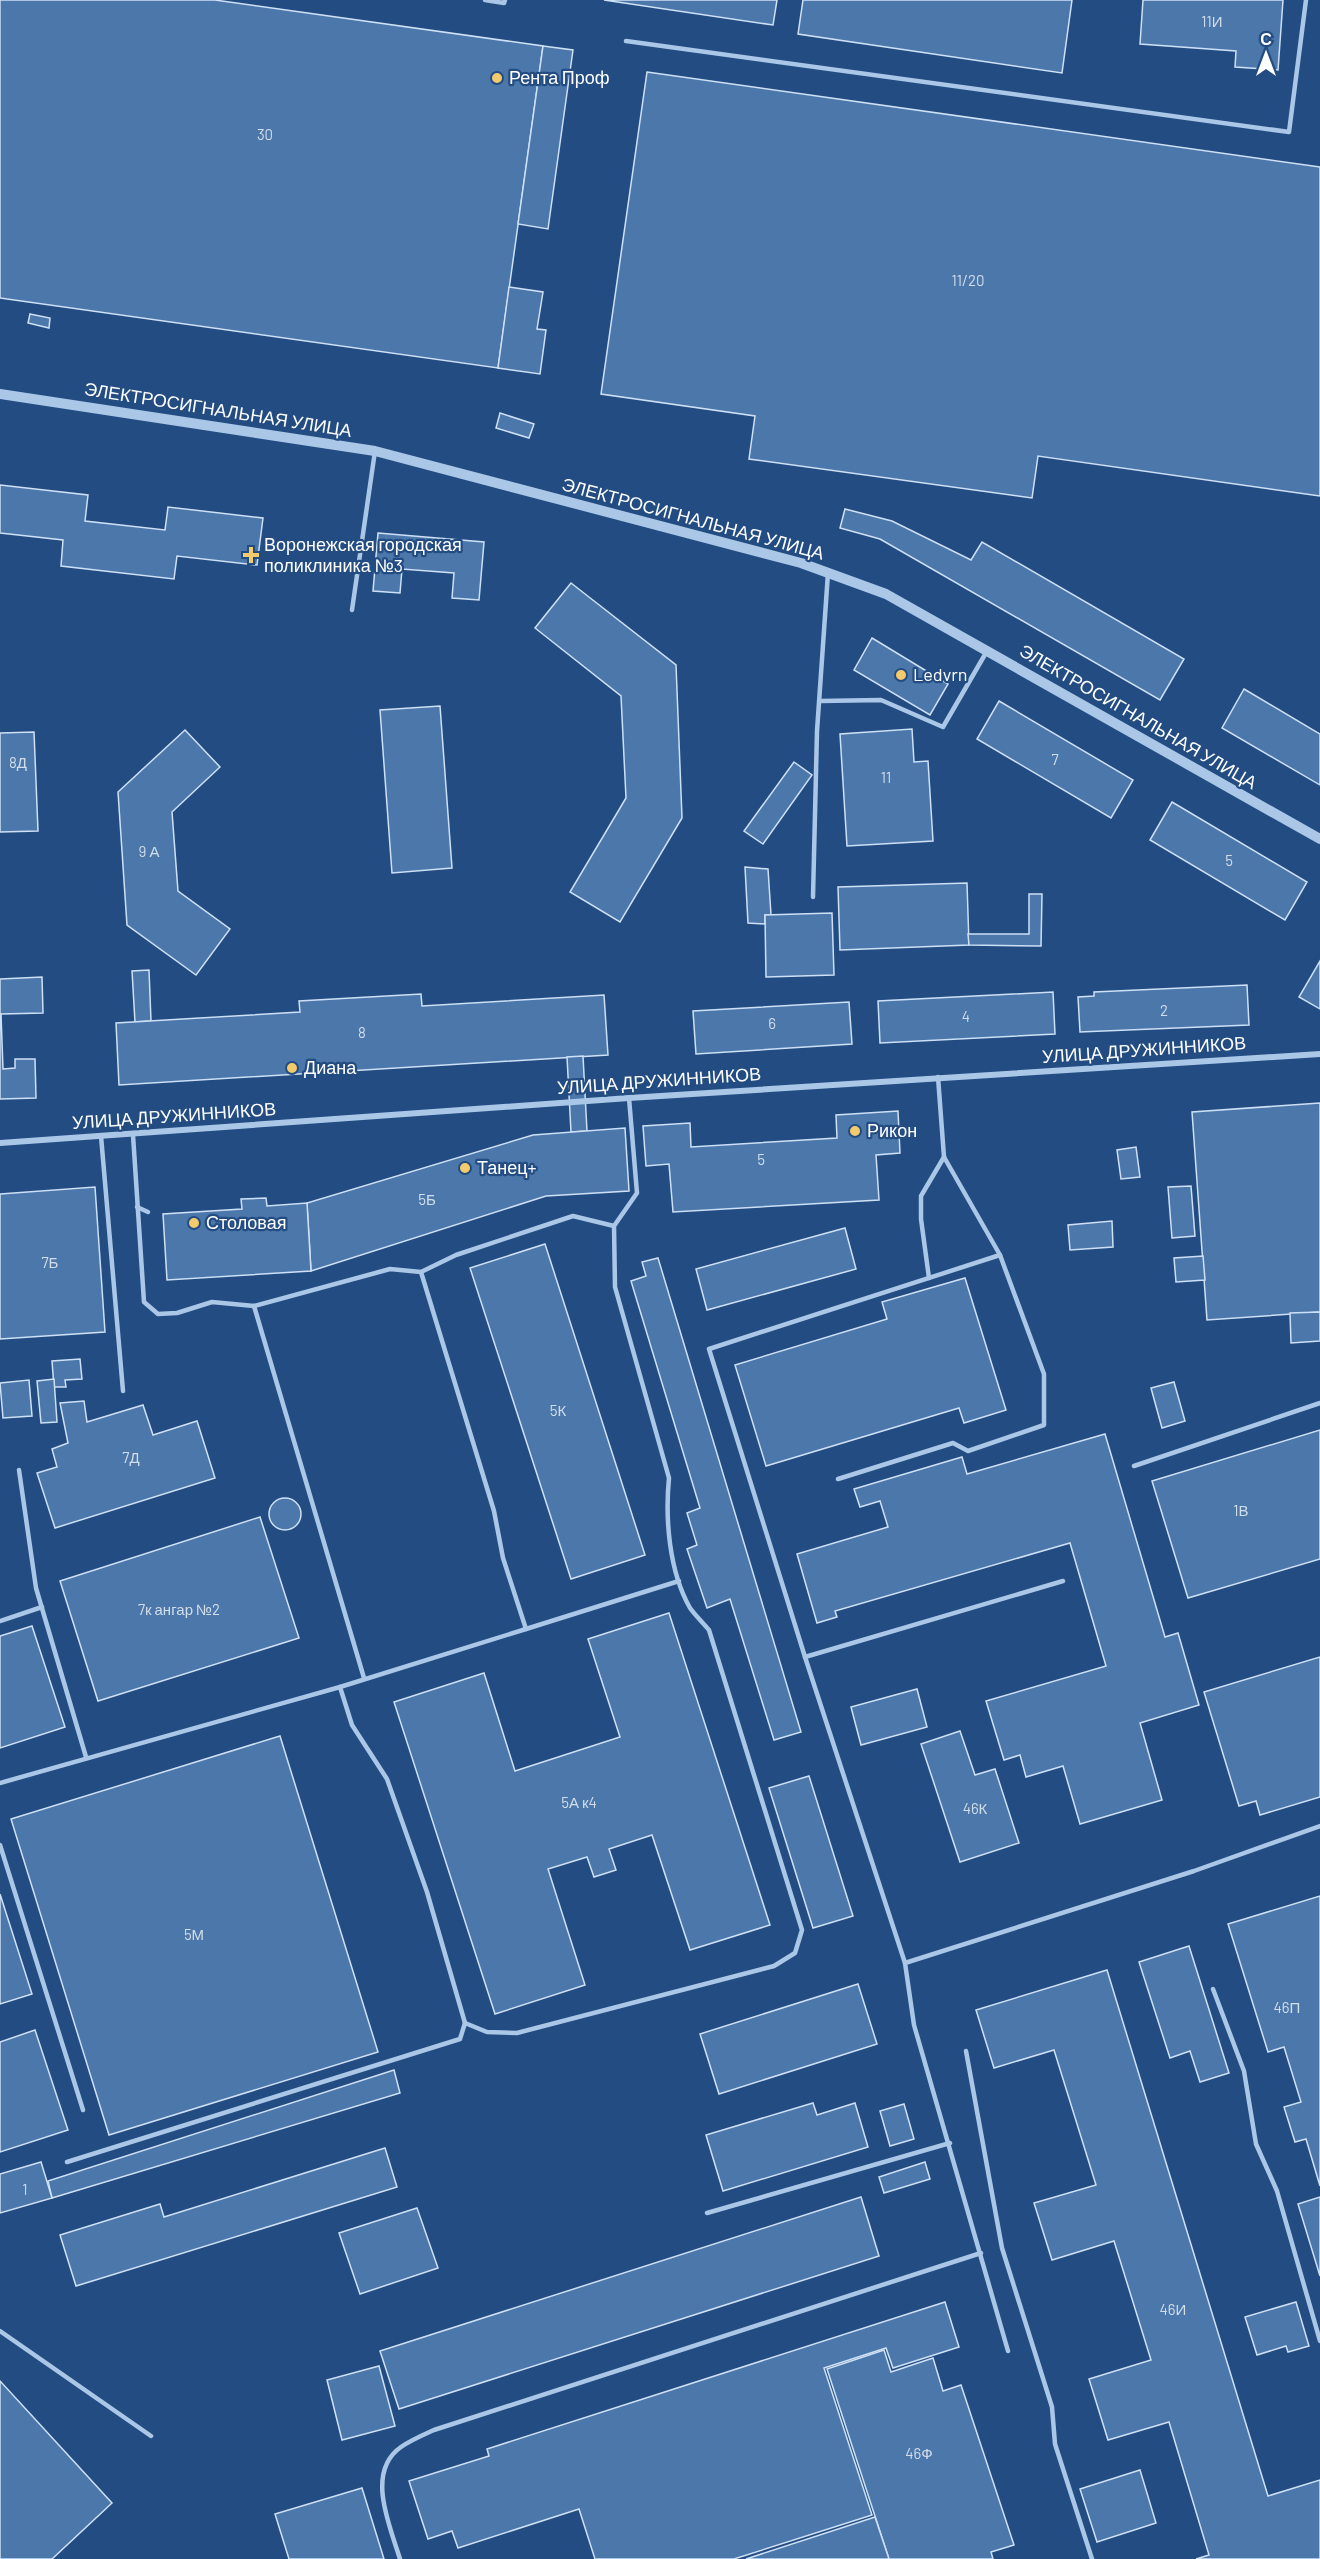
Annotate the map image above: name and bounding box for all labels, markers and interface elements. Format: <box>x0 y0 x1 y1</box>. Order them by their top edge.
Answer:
house number: 11И <box>1201 12 1223 30</box>
north arrow <box>1236 24 1296 84</box>
text: С <box>1260 29 1272 48</box>
place label: Рента Проф <box>509 66 610 88</box>
marker: Рента Проф <box>490 71 504 85</box>
house number: 30 <box>257 125 273 143</box>
house number: 11/20 <box>951 271 985 289</box>
street label: ЭЛЕКТРОСИГНАЛЬНАЯ УЛИЦА <box>83 377 353 441</box>
street label: ЭЛЕКТРОСИГНАЛЬНАЯ УЛИЦА <box>560 472 827 564</box>
place label: Воронежская городская поликлиника №3 <box>264 533 462 576</box>
marker: Воронежская городская поликлиника №3 <box>242 546 260 564</box>
street label: ЭЛЕКТРОСИГНАЛЬНАЯ УЛИЦА <box>1016 639 1261 793</box>
place label: Ledvrn <box>913 663 967 685</box>
marker: Ledvrn <box>894 668 908 682</box>
house number: 7 <box>1051 750 1059 768</box>
house number: 8Д <box>9 753 27 771</box>
house number: 11 <box>881 768 891 786</box>
house number: 9 А <box>139 842 159 860</box>
house number: 5 <box>1225 851 1233 869</box>
house number: 2 <box>1160 1001 1168 1019</box>
house number: 4 <box>962 1007 970 1025</box>
house number: 6 <box>768 1014 776 1032</box>
house number: 8 <box>358 1023 366 1041</box>
street label: УЛИЦА ДРУЖИННИКОВ <box>1041 1031 1247 1067</box>
place label: Диана <box>304 1056 357 1078</box>
marker: Диана <box>285 1061 299 1075</box>
street label: УЛИЦА ДРУЖИННИКОВ <box>556 1062 762 1098</box>
street label: УЛИЦА ДРУЖИННИКОВ <box>71 1097 277 1133</box>
place label: Рикон <box>867 1119 917 1141</box>
marker: Рикон <box>848 1124 862 1138</box>
house number: 5 <box>757 1150 765 1168</box>
place label: Танец+ <box>477 1156 536 1178</box>
marker: Танец+ <box>458 1161 472 1175</box>
house number: 5Б <box>418 1190 436 1208</box>
place label: Столовая <box>206 1211 287 1233</box>
marker: Столовая <box>187 1216 201 1230</box>
house number: 7Б <box>42 1253 59 1271</box>
house number: 5К <box>550 1401 566 1419</box>
house number: 7Д <box>122 1448 140 1466</box>
house number: 1В <box>1233 1501 1249 1519</box>
house number: 7к ангар №2 <box>138 1600 220 1618</box>
house number: 5А к4 <box>561 1793 597 1811</box>
house number: 46К <box>963 1799 988 1817</box>
house number: 5М <box>184 1925 204 1943</box>
house number: 46П <box>1274 1998 1300 2016</box>
house number: 1 <box>22 2180 28 2198</box>
house number: 46И <box>1160 2300 1186 2318</box>
house number: 46Ф <box>905 2444 933 2462</box>

